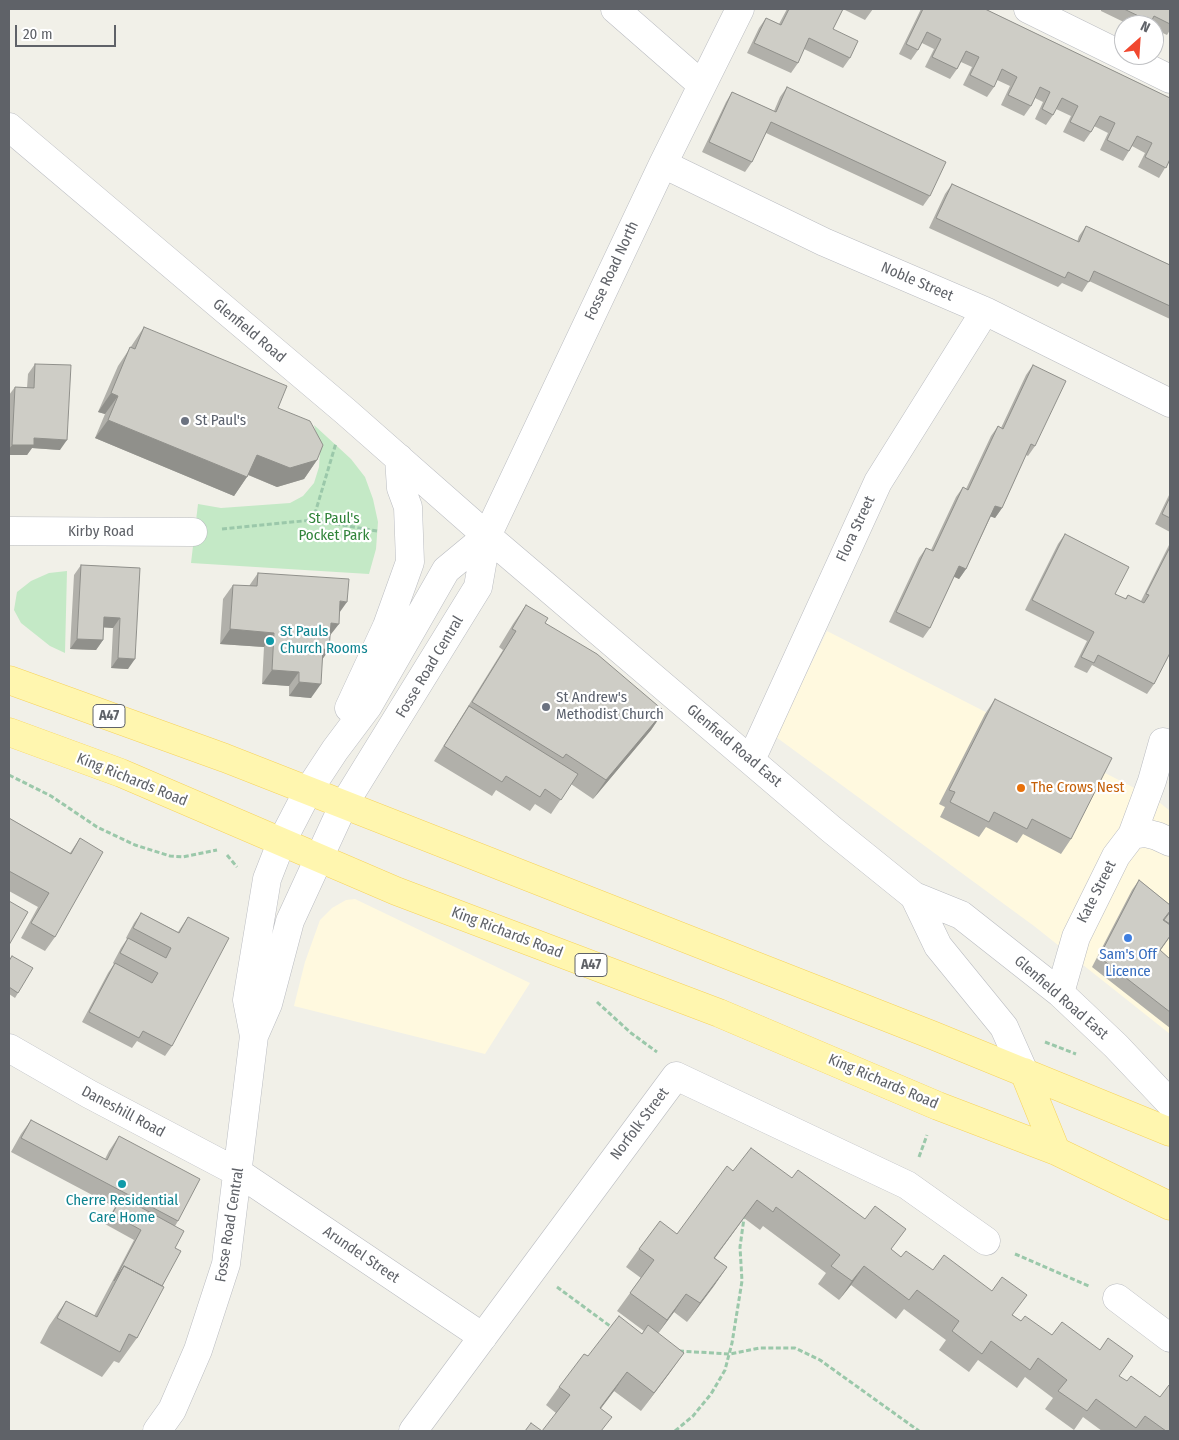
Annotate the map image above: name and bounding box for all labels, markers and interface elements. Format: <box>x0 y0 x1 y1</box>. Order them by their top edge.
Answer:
scale bar <box>18 15 119 47</box>
north arrow <box>1114 15 1164 65</box>
text: N <box>1138 17 1153 36</box>
text: 20 m <box>23 25 53 43</box>
street label: Fosse Road North <box>581 219 643 323</box>
street label: Noble Street <box>878 259 956 305</box>
street label: Glenfield Road <box>209 295 289 367</box>
place label: St Paul's <box>195 412 246 430</box>
marker: St Paul's <box>179 415 191 427</box>
street label: Flora Street <box>833 493 879 565</box>
park label: St Paul's Pocket Park <box>298 510 370 545</box>
street label: Kirby Road <box>68 523 134 541</box>
street label: Fosse Road Central <box>393 613 467 721</box>
place label: St Pauls Church Rooms <box>280 623 368 658</box>
marker: St Pauls Church Rooms <box>264 635 276 647</box>
place label: St Andrew's Methodist Church <box>556 689 664 724</box>
marker: St Andrew's Methodist Church <box>540 701 552 713</box>
street label: Glenfield Road East <box>683 701 785 791</box>
road number: A47 <box>93 704 125 728</box>
street label: King Richards Road <box>74 750 190 810</box>
place label: The Crows Nest <box>1031 779 1124 797</box>
marker: The Crows Nest <box>1015 782 1027 794</box>
street label: Kate Street <box>1074 858 1120 926</box>
street label: King Richards Road <box>449 904 565 962</box>
marker: Sam's Off Licence <box>1122 932 1134 944</box>
place label: Sam's Off Licence <box>1099 946 1157 981</box>
street label: Glenfield Road East <box>1010 952 1112 1044</box>
road number: A47 <box>575 954 607 976</box>
street label: King Richards Road <box>825 1051 941 1113</box>
street label: Daneshill Road <box>78 1082 168 1142</box>
street label: Norfolk Street <box>607 1084 673 1164</box>
street label: Fosse Road Central <box>212 1166 248 1284</box>
marker: Cherre Residential Care Home <box>116 1178 128 1190</box>
place label: Cherre Residential Care Home <box>66 1192 178 1227</box>
street label: Arundel Street <box>319 1223 403 1287</box>

